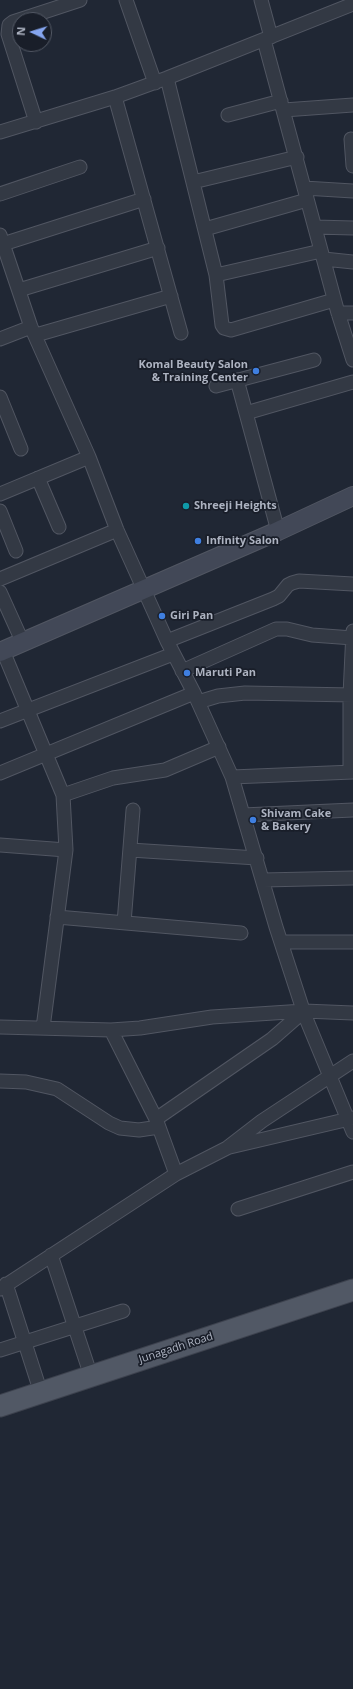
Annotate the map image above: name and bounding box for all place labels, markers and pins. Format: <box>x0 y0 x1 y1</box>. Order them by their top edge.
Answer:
place label: Komal Beauty Salon & Training Center <box>138 358 248 384</box>
marker: Komal Beauty Salon & Training Center <box>251 366 261 376</box>
place label: Shreeji Heights <box>194 499 277 513</box>
marker: Shreeji Heights <box>181 501 191 511</box>
place label: Infinity Salon <box>206 534 279 548</box>
marker: Infinity Salon <box>193 536 203 546</box>
place label: Giri Pan <box>170 609 213 623</box>
marker: Giri Pan <box>157 611 167 621</box>
place label: Maruti Pan <box>195 666 256 680</box>
marker: Maruti Pan <box>182 668 192 678</box>
place label: Shivam Cake & Bakery <box>261 807 331 833</box>
marker: Shivam Cake & Bakery <box>248 815 258 825</box>

